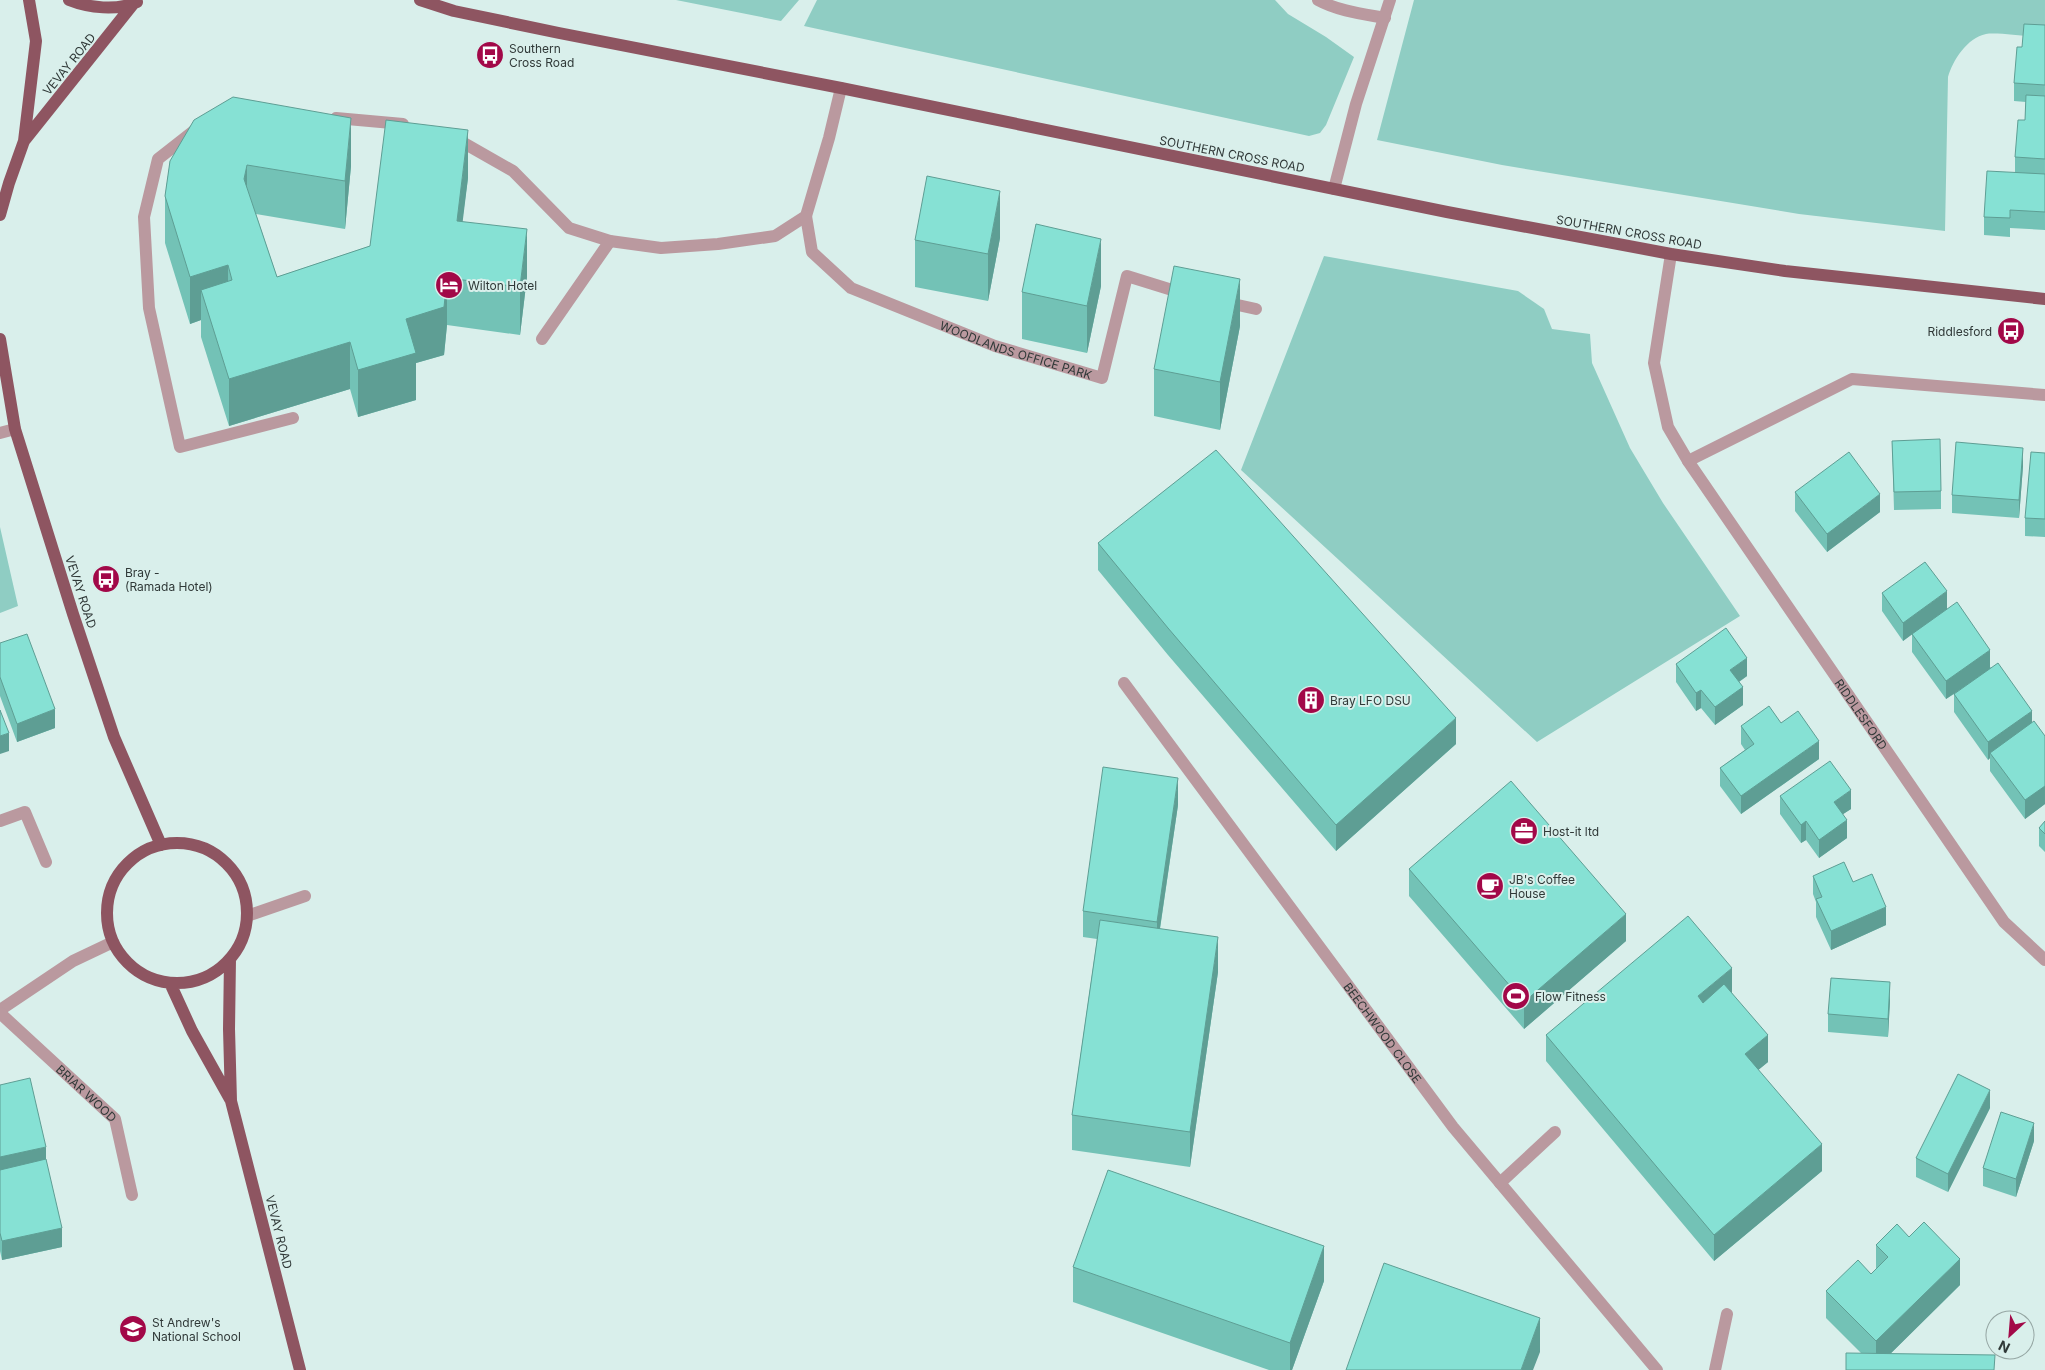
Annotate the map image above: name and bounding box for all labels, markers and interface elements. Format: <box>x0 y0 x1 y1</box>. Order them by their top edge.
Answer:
street label: VEVAY ROAD <box>39 30 99 98</box>
bus stop icon: Southern Cross Road <box>475 40 505 70</box>
place label: Southern Cross Road <box>509 41 574 70</box>
street label: SOUTHERN CROSS ROAD <box>1158 133 1306 175</box>
street label: SOUTHERN CROSS ROAD <box>1555 212 1703 252</box>
hotel icon: Wilton Hotel <box>434 270 464 300</box>
place label: Wilton Hotel <box>468 278 537 293</box>
bus stop icon: Riddlesford <box>1996 316 2026 346</box>
street label: WOODLANDS OFFICE PARK <box>938 317 1094 382</box>
place label: Riddlesford <box>1927 324 1992 339</box>
street label: VEVAY ROAD <box>62 554 100 630</box>
bus stop icon: Bray - (Ramada Hotel) <box>91 564 121 594</box>
place label: Bray - (Ramada Hotel) <box>125 565 213 594</box>
street label: RIDDLESFORD <box>1832 676 1891 752</box>
building icon: Bray LFO DSU <box>1296 685 1326 715</box>
place label: Bray LFO DSU <box>1330 693 1411 708</box>
office icon: Host-it ltd <box>1509 816 1539 846</box>
place label: Host-it ltd <box>1543 824 1599 839</box>
cafe icon: JB's Coffee House <box>1475 871 1505 901</box>
place label: JB's Coffee House <box>1509 872 1575 901</box>
street label: BEECHWOOD CLOSE <box>1341 979 1425 1086</box>
sports icon: Flow Fitness <box>1501 981 1531 1011</box>
place label: Flow Fitness <box>1535 989 1606 1004</box>
street label: BRIAR WOOD <box>53 1061 120 1125</box>
street label: VEVAY ROAD <box>263 1194 295 1270</box>
north arrow <box>1985 1310 2035 1360</box>
school or university icon: St Andrew's National School <box>118 1314 148 1344</box>
place label: St Andrew's National School <box>152 1315 241 1344</box>
text: N <box>1996 1337 2013 1357</box>

